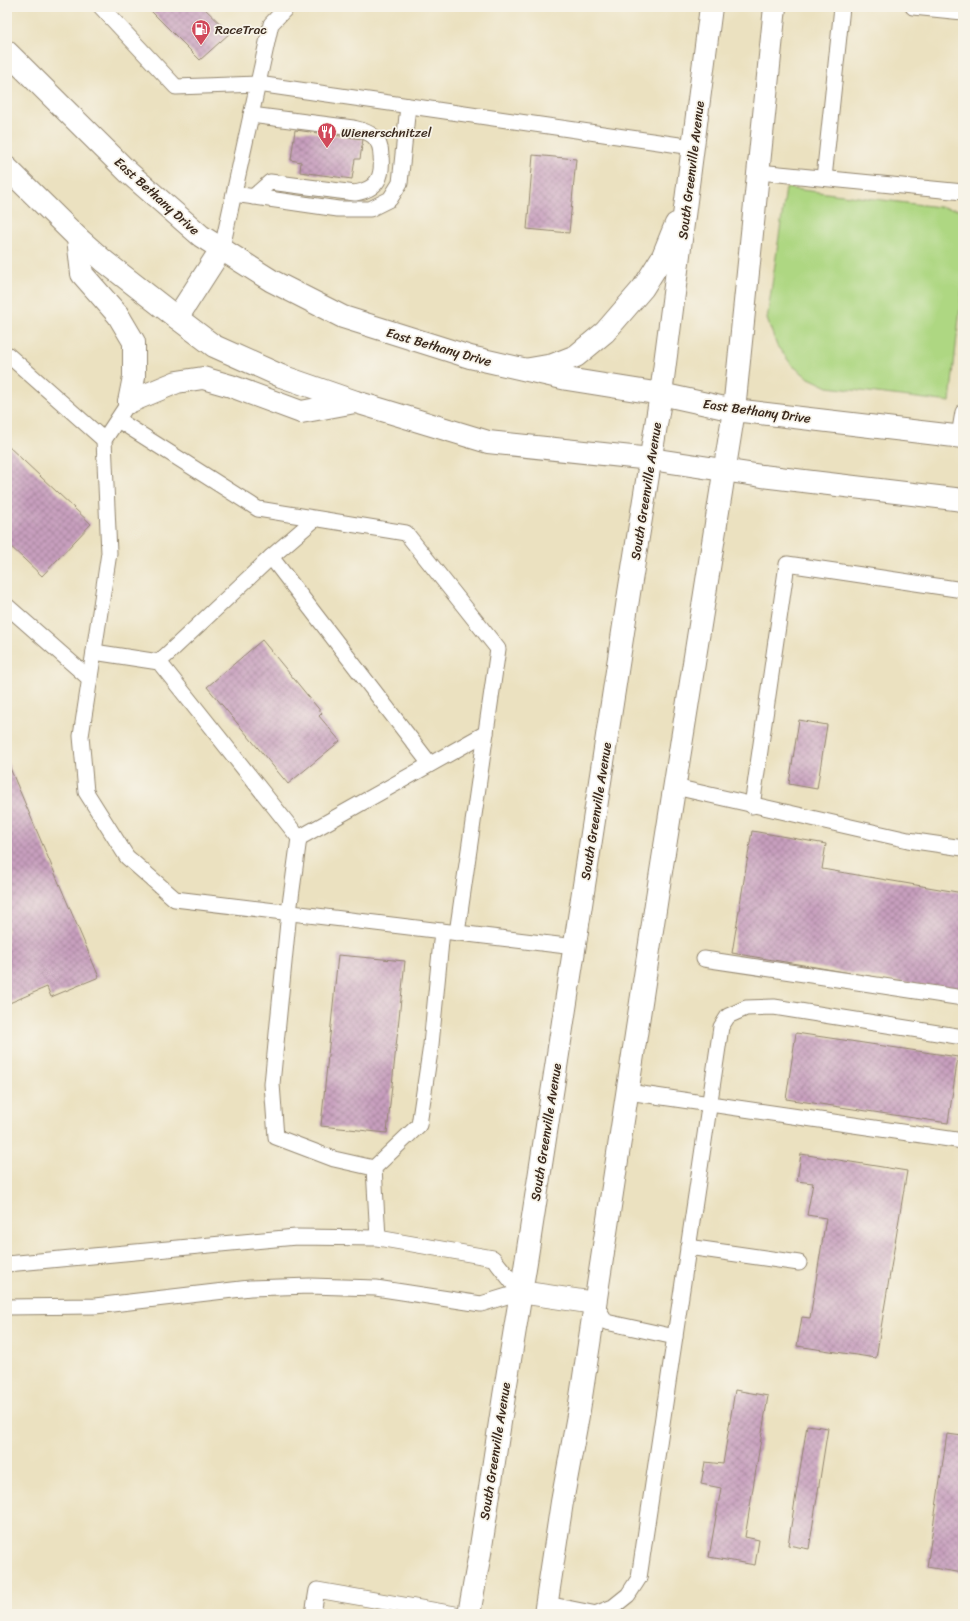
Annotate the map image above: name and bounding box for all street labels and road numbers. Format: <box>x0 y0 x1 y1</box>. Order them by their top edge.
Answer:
street label: South Greenville Avenue <box>671 100 711 240</box>
street label: East Bethany Drive <box>109 151 205 241</box>
street label: East Bethany Drive <box>384 321 495 373</box>
street label: East Bethany Drive <box>702 392 813 430</box>
street label: South Greenville Avenue <box>624 420 668 562</box>
street label: South Greenville Avenue <box>574 740 618 882</box>
street label: South Greenville Avenue <box>524 1061 568 1203</box>
street label: South Greenville Avenue <box>473 1380 517 1522</box>

